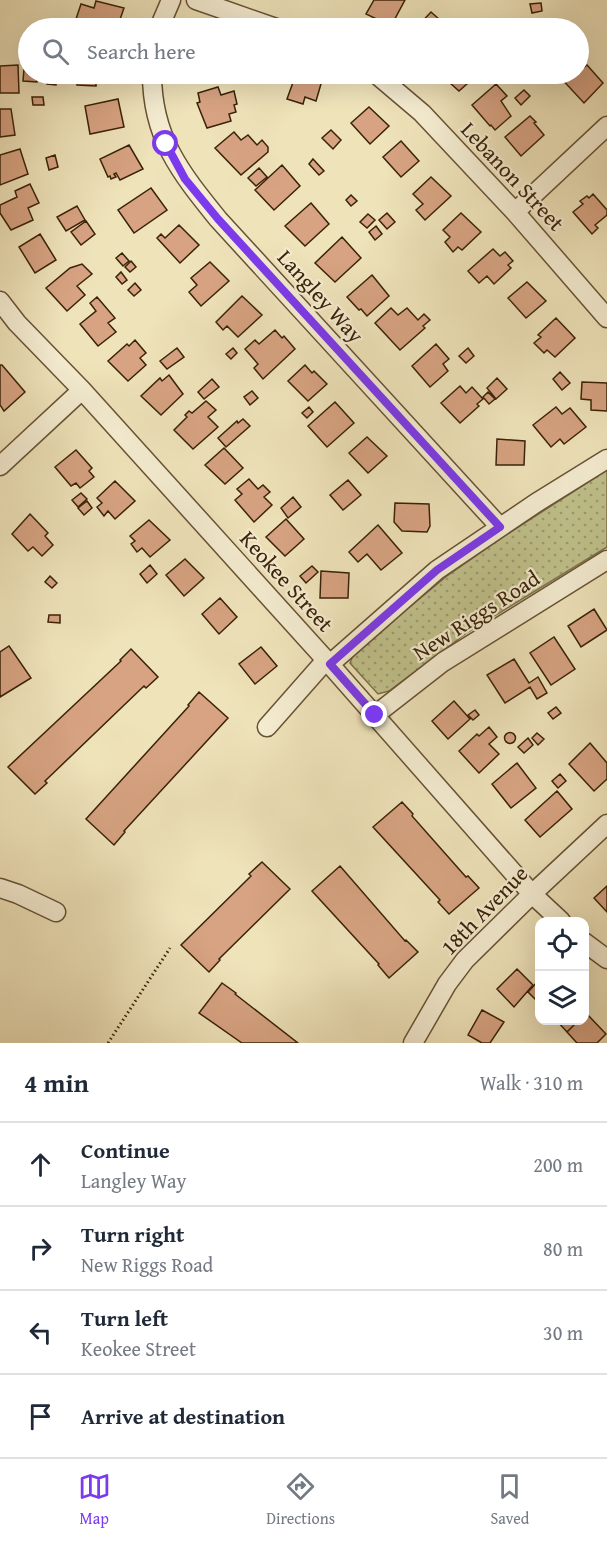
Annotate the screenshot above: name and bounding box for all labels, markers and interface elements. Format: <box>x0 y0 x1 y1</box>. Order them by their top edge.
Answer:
search box <box>18 18 589 84</box>
icon: search <box>39 35 72 68</box>
text: Search here <box>87 35 196 67</box>
street label: Lebanon Street <box>454 114 572 238</box>
route start <box>152 130 178 156</box>
street label: Langley Way <box>270 242 372 350</box>
street label: Keokee Street <box>233 523 341 639</box>
street label: New Riggs Road <box>406 562 546 668</box>
route end <box>361 701 387 727</box>
street label: 18th Avenue <box>433 858 535 962</box>
map controls <box>535 917 589 1025</box>
button: locate <box>535 917 589 971</box>
button: layers <box>535 971 589 1025</box>
text: 4 min <box>24 1063 89 1102</box>
text: Walk · 310 m <box>480 1068 583 1097</box>
text: Continue <box>81 1134 170 1166</box>
icon: ahead <box>24 1148 57 1181</box>
text: 200 m <box>533 1150 583 1179</box>
text: Langley Way <box>81 1166 186 1195</box>
text: Turn right <box>81 1218 184 1250</box>
icon: right <box>24 1232 57 1265</box>
text: 80 m <box>543 1234 583 1263</box>
text: New Riggs Road <box>81 1250 213 1279</box>
text: Turn left <box>81 1302 168 1334</box>
icon: left <box>24 1316 57 1349</box>
text: 30 m <box>543 1318 583 1347</box>
text: Keokee Street <box>81 1334 196 1363</box>
icon: arrive <box>24 1400 57 1433</box>
text: Arrive at destination <box>81 1400 285 1432</box>
tab: Map <box>78 1470 111 1530</box>
tab: Directions <box>266 1470 335 1530</box>
tab: Saved <box>490 1470 529 1530</box>

